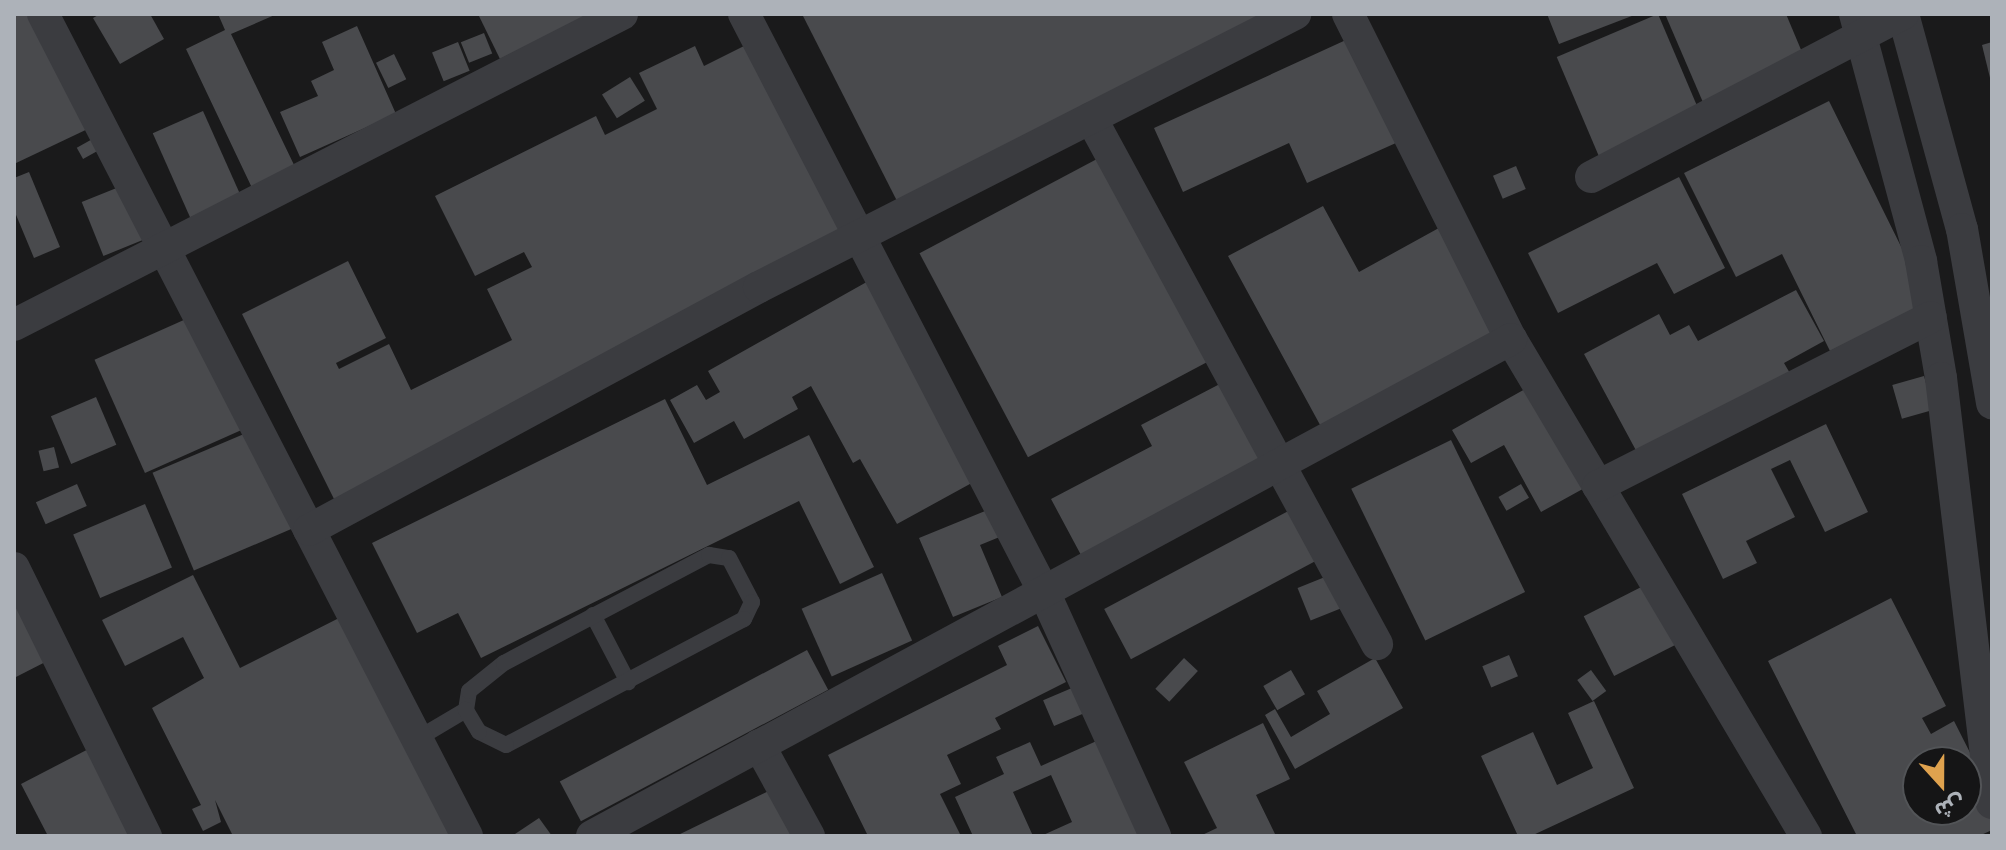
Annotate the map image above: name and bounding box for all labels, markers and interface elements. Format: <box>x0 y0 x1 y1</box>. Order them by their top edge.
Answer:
north arrow <box>1902 746 1982 826</box>
text: ش <box>1932 790 1969 824</box>

